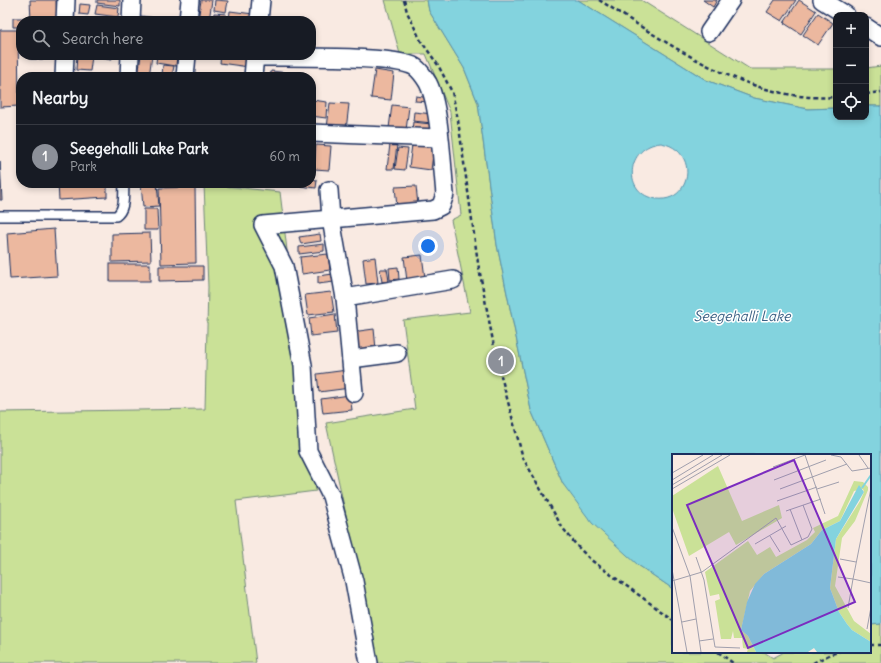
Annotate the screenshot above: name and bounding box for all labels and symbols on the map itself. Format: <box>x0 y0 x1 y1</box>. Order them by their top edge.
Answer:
your location <box>418 236 438 256</box>
water label: Seegehalli Lake <box>693 307 792 325</box>
pin: 1 <box>488 346 514 376</box>
inset map <box>672 454 871 653</box>

